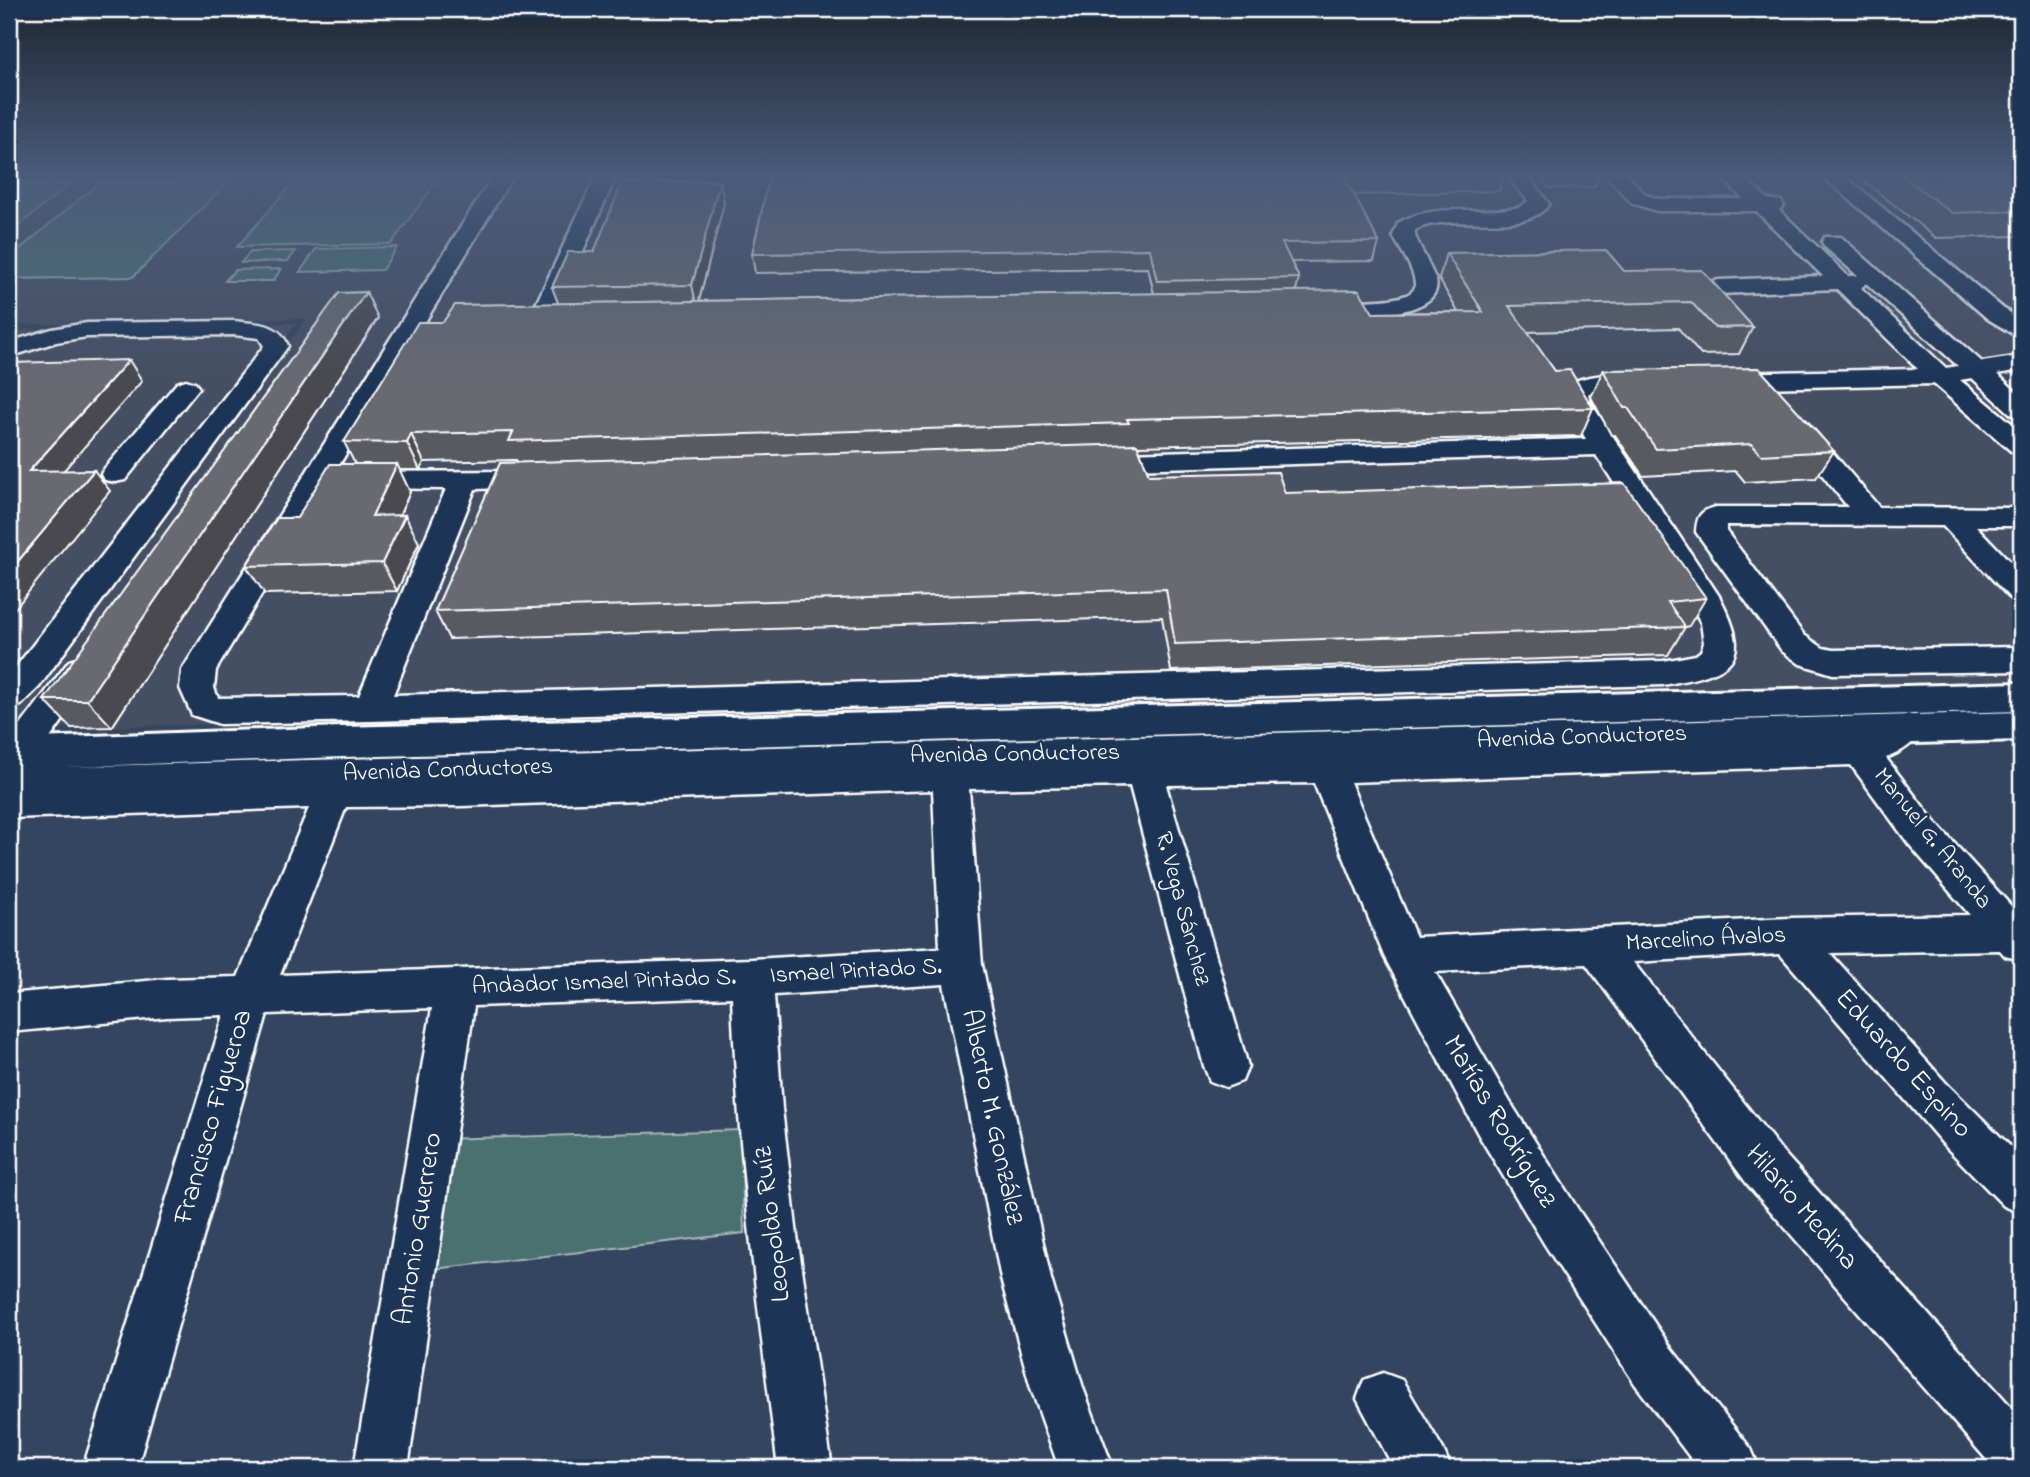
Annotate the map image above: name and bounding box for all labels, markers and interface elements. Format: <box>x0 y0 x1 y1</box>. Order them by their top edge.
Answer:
street label: Avenida Conductores <box>1476 717 1688 759</box>
street label: Avenida Conductores <box>910 736 1120 774</box>
street label: Avenida Conductores <box>342 750 554 792</box>
street label: Manuel G. Aranda <box>1864 761 2000 917</box>
street label: R. Vega Sánchez <box>1145 828 1220 991</box>
street label: Marcelino Ávalos <box>1625 918 1787 962</box>
street label: Ismael Pintado S. <box>769 950 943 994</box>
street label: Andador Ismael Pintado S. <box>471 961 737 1005</box>
street label: Eduardo Espino <box>1824 980 1982 1148</box>
street label: Francisco Figueroa <box>163 1005 264 1230</box>
street label: Alberto M. González <box>949 1005 1035 1229</box>
street label: Matías Rodríguez <box>1431 1028 1567 1216</box>
street label: Antonio Guerrero <box>384 1130 454 1328</box>
street label: Hilario Medina <box>1734 1136 1868 1280</box>
street label: Leopoldo Ruíz <box>743 1144 803 1304</box>

